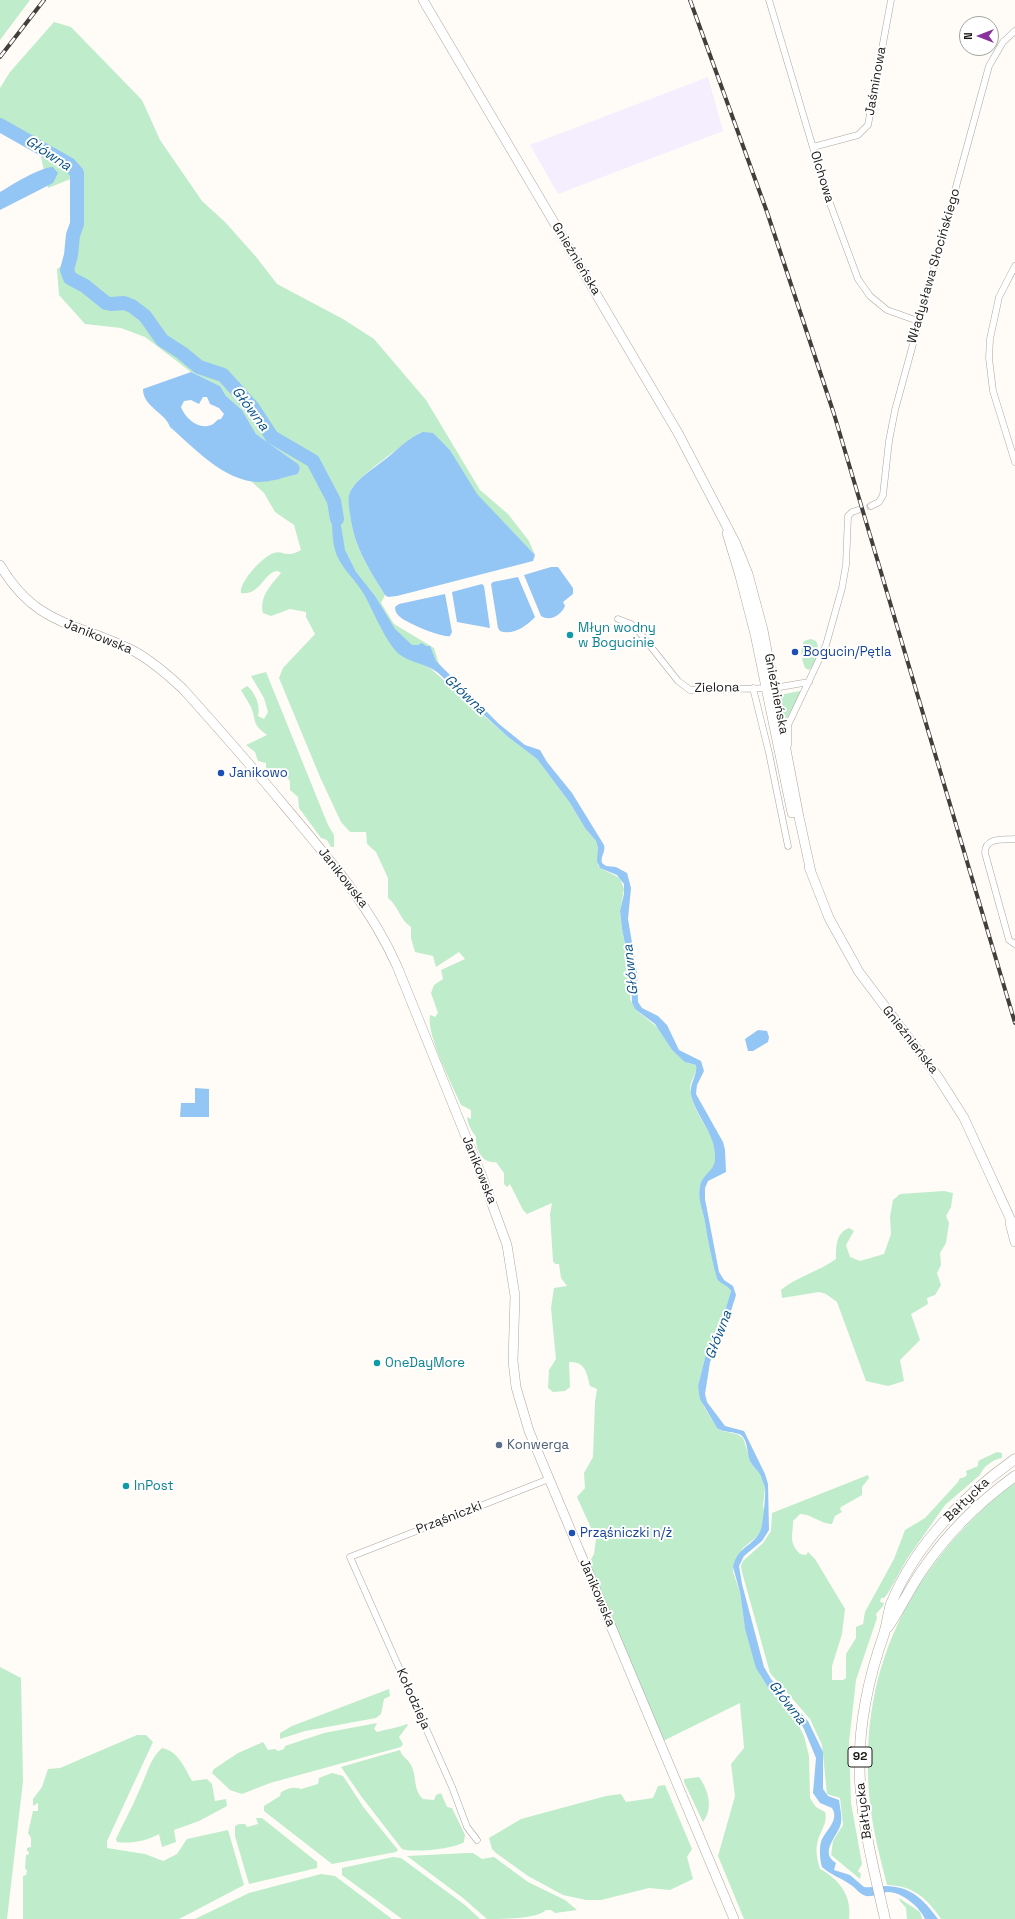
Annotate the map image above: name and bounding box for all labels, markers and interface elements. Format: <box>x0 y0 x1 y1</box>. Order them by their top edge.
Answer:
north arrow <box>959 16 999 56</box>
text: N <box>961 32 975 40</box>
street label: Jaśminowa <box>862 45 890 117</box>
water label: Główna <box>22 133 74 175</box>
street label: Olchowa <box>807 149 837 205</box>
street label: Władysława Słocińskiego <box>904 187 964 345</box>
street label: Gnieźnieńska <box>548 220 604 298</box>
water label: Główna <box>228 384 272 434</box>
street label: Janikowska <box>62 616 134 658</box>
place label: Młyn wodny w Bogucinie <box>578 620 656 651</box>
marker: Młyn wodny w Bogucinie <box>565 630 575 640</box>
place label: Bogucin/Pętla <box>803 644 891 660</box>
marker: Bogucin/Pętla <box>790 647 800 657</box>
street label: Gnieźnieńska <box>761 652 791 736</box>
water label: Główna <box>441 672 489 718</box>
street label: Zielona <box>694 680 740 696</box>
place label: Janikowo <box>229 765 288 781</box>
marker: Janikowo <box>216 768 226 778</box>
street label: Janikowska <box>315 845 371 911</box>
water label: Główna <box>620 944 642 996</box>
street label: Gnieźnieńska <box>879 1003 941 1077</box>
street label: Janikowska <box>458 1134 500 1206</box>
water label: Główna <box>702 1308 736 1362</box>
place label: OneDayMore <box>385 1355 465 1371</box>
marker: OneDayMore <box>372 1358 382 1368</box>
place label: Konwerga <box>507 1437 569 1453</box>
marker: Konwerga <box>494 1440 504 1450</box>
street label: Bałtycka <box>941 1475 993 1525</box>
place label: InPost <box>134 1478 173 1494</box>
marker: InPost <box>121 1481 131 1491</box>
street label: Prząśniczki <box>414 1498 484 1538</box>
place label: Prząśniczki n/ż <box>580 1525 672 1541</box>
marker: Prząśniczki n/ż <box>567 1528 577 1538</box>
street label: Janikowska <box>576 1557 618 1629</box>
street label: Kołodzieja <box>393 1666 433 1732</box>
water label: Główna <box>765 1678 809 1728</box>
road number: 92 <box>848 1747 872 1767</box>
street label: Bałtycka <box>853 1782 875 1840</box>

